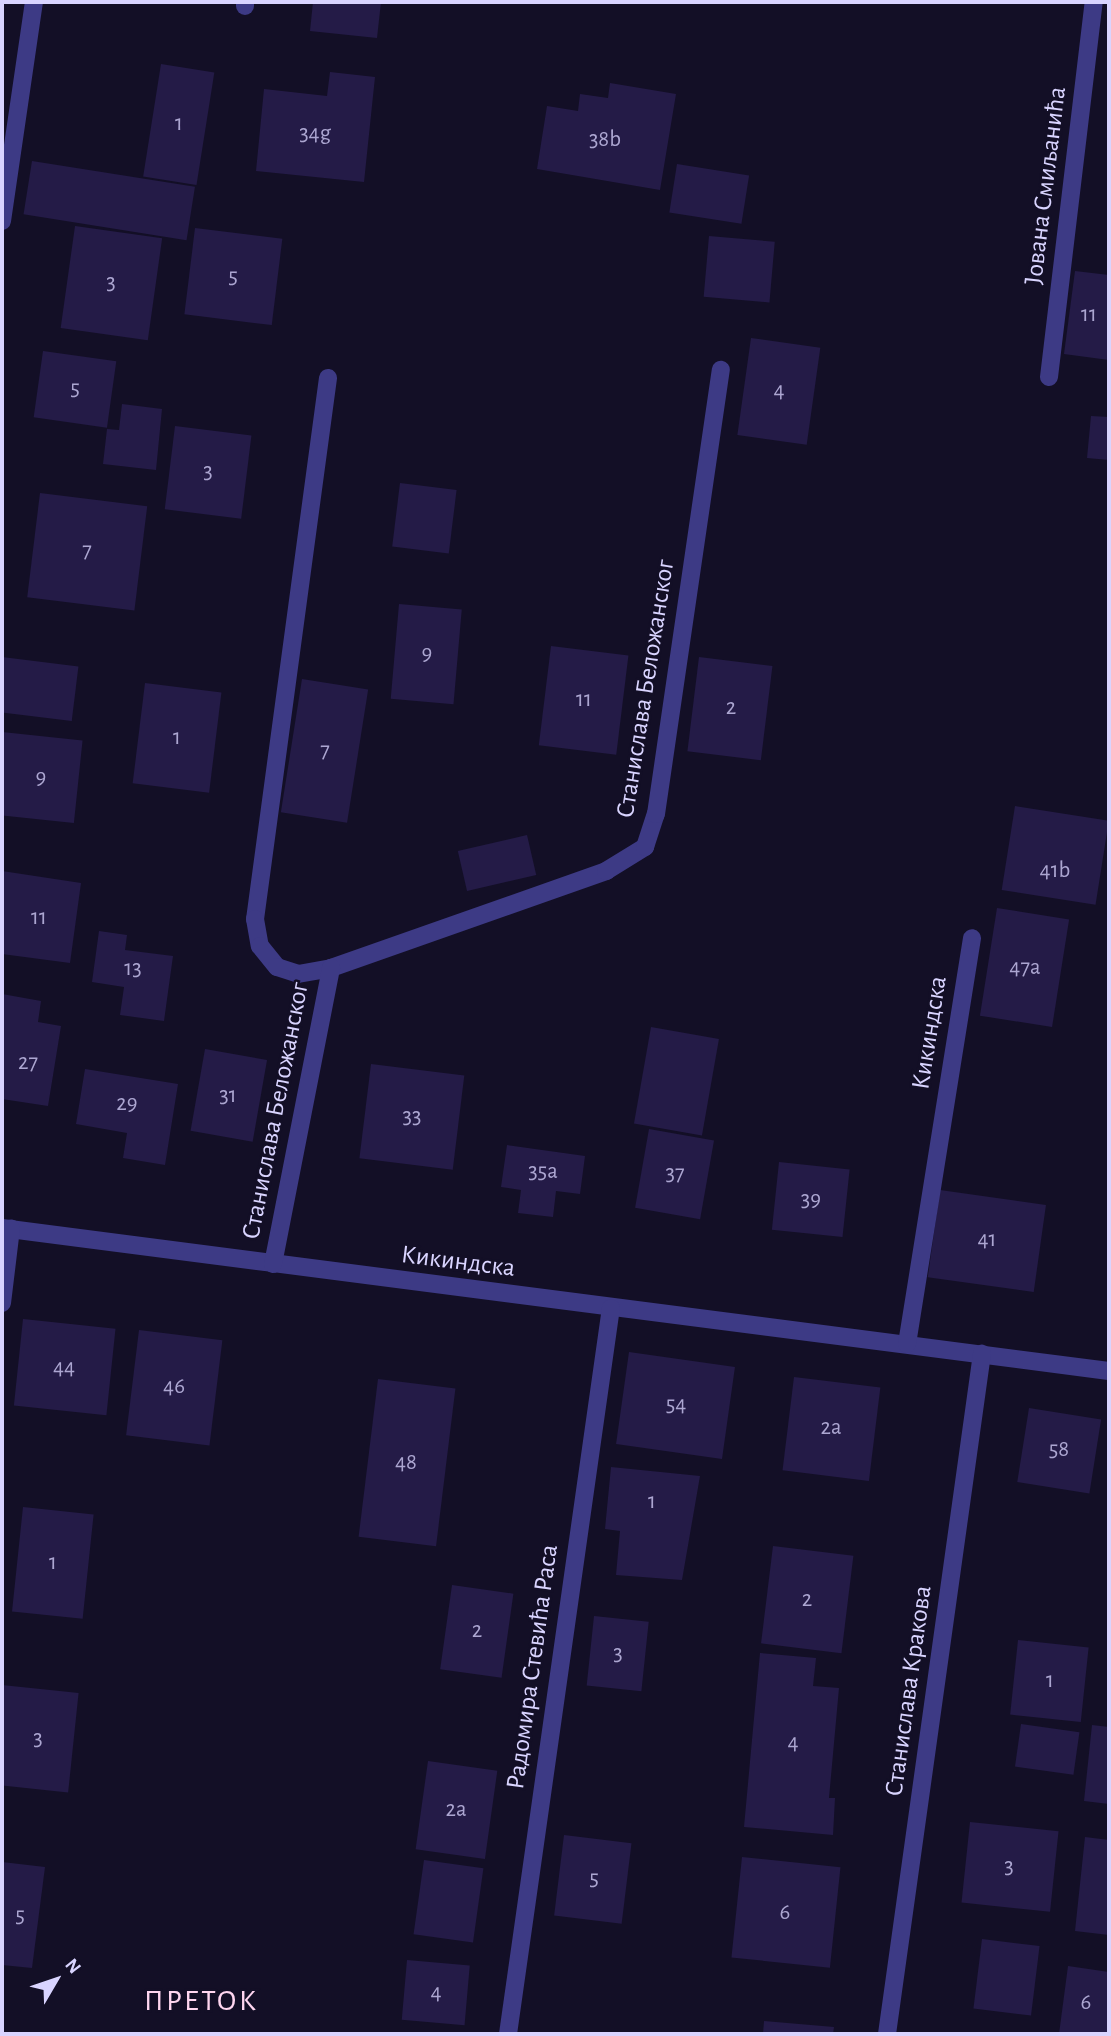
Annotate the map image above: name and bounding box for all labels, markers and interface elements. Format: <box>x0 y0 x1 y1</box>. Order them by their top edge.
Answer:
street label: Јована Смиљанића <box>1018 85 1074 287</box>
house number: 1 <box>175 110 183 138</box>
house number: 34g <box>299 120 331 148</box>
house number: 38b <box>589 126 621 154</box>
house number: 5 <box>228 263 238 291</box>
house number: 3 <box>106 269 116 297</box>
house number: 11 <box>1081 301 1097 329</box>
house number: 5 <box>70 375 80 403</box>
house number: 4 <box>773 377 785 405</box>
house number: 3 <box>203 458 213 486</box>
house number: 7 <box>82 537 92 565</box>
street label: Станислава Беложанског <box>610 558 682 820</box>
house number: 9 <box>422 640 432 668</box>
house number: 11 <box>576 686 592 714</box>
house number: 2 <box>726 694 736 722</box>
house number: 1 <box>173 724 181 752</box>
house number: 7 <box>320 737 330 765</box>
house number: 9 <box>36 764 46 792</box>
house number: 41b <box>1040 857 1070 885</box>
house number: 11 <box>31 904 47 932</box>
house number: 47a <box>1009 954 1041 982</box>
house number: 13 <box>124 955 142 983</box>
street label: Кикиндска <box>906 974 954 1092</box>
street label: Станислава Беложанског <box>236 980 316 1242</box>
house number: 27 <box>18 1049 38 1077</box>
house number: 31 <box>219 1082 237 1110</box>
house number: 29 <box>116 1090 138 1118</box>
house number: 33 <box>403 1103 421 1131</box>
house number: 35a <box>528 1158 558 1186</box>
house number: 37 <box>665 1160 685 1188</box>
house number: 39 <box>801 1186 821 1214</box>
house number: 41 <box>978 1226 996 1254</box>
street label: Кикиндска <box>399 1240 517 1284</box>
house number: 44 <box>53 1354 75 1382</box>
house number: 46 <box>163 1373 185 1401</box>
house number: 54 <box>666 1391 686 1419</box>
house number: 2a <box>820 1414 842 1442</box>
house number: 58 <box>1049 1436 1069 1464</box>
house number: 48 <box>395 1449 417 1477</box>
house number: 1 <box>648 1488 656 1516</box>
street label: Радомира Стевића Раса <box>500 1543 566 1791</box>
house number: 1 <box>49 1549 57 1577</box>
street label: Станислава Кракова <box>879 1584 939 1798</box>
house number: 2 <box>802 1586 812 1614</box>
house number: 2 <box>472 1617 482 1645</box>
house number: 3 <box>613 1640 623 1668</box>
house number: 1 <box>1046 1667 1054 1695</box>
house number: 3 <box>33 1725 43 1753</box>
house number: 4 <box>787 1729 799 1757</box>
house number: 2a <box>445 1796 467 1824</box>
house number: 3 <box>1004 1853 1014 1881</box>
house number: 5 <box>589 1865 599 1893</box>
house number: 6 <box>780 1899 790 1927</box>
house number: 5 <box>15 1902 25 1930</box>
north arrow <box>21 1945 91 2015</box>
text: N <box>61 1955 84 1978</box>
house number: 4 <box>430 1979 442 2007</box>
district label: ПРЕТОК <box>145 1983 257 2019</box>
house number: 6 <box>1081 1989 1091 2017</box>

